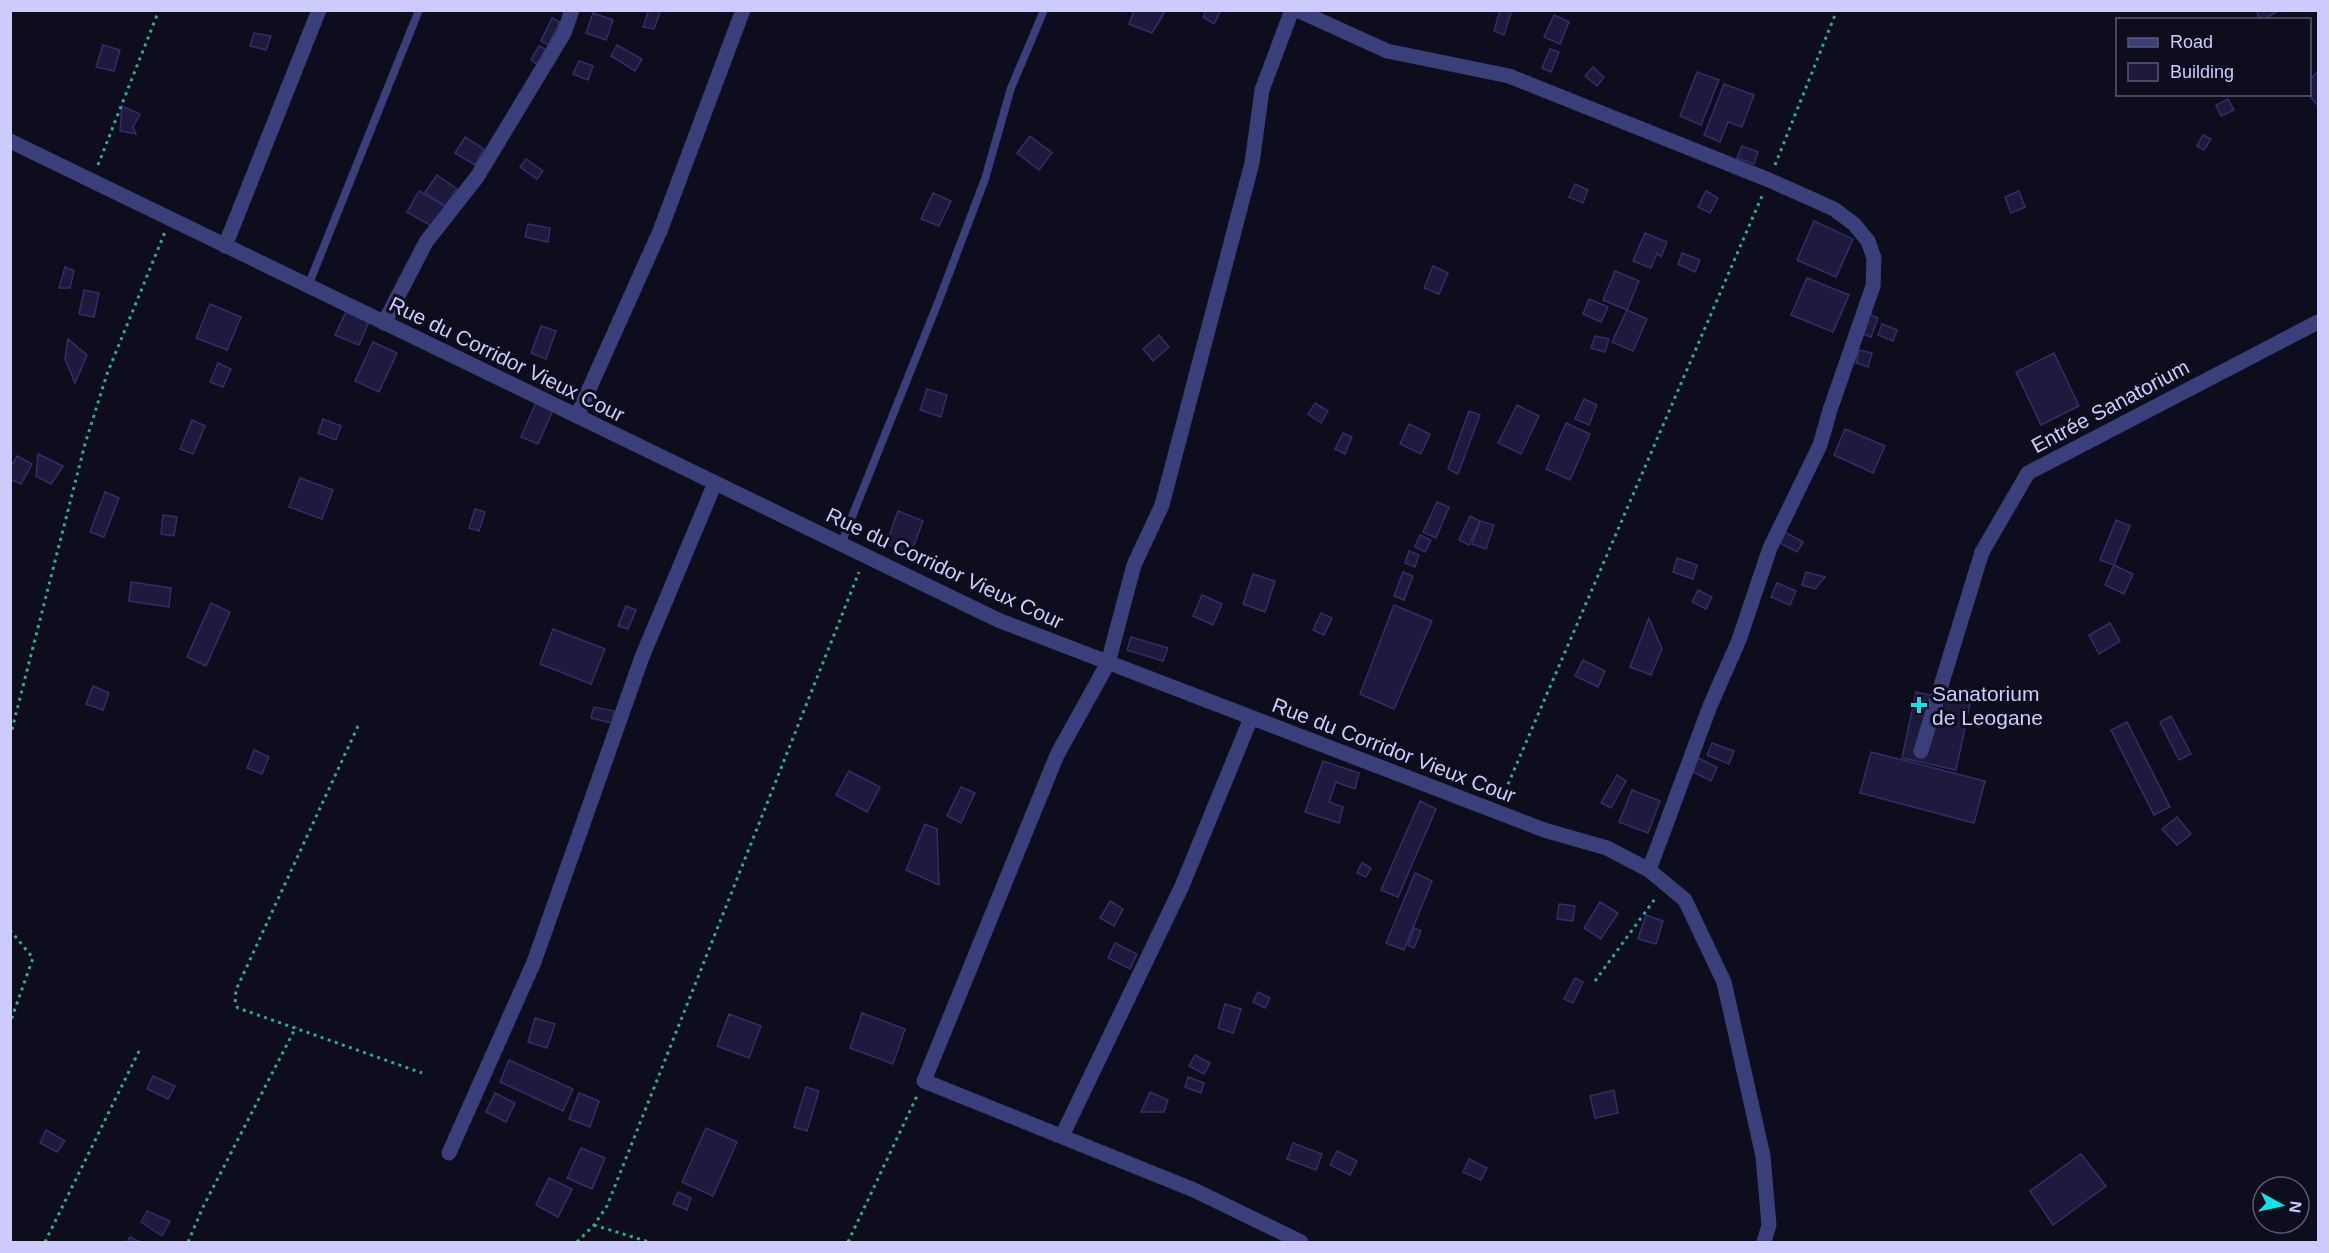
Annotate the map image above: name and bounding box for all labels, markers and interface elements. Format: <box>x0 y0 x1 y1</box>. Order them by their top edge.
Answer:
legend <box>2116 18 2311 96</box>
text: Road <box>2170 32 2213 52</box>
text: Building <box>2170 62 2234 82</box>
street label: Rue du Corridor Vieux Cour <box>386 292 628 426</box>
street label: Entrée Sanatorium <box>2027 355 2193 457</box>
street label: Rue du Corridor Vieux Cour <box>823 503 1067 633</box>
place label: Sanatorium de Leogane <box>1932 682 2043 729</box>
street label: Rue du Corridor Vieux Cour <box>1269 693 1519 807</box>
marker: Sanatorium de Leogane <box>1910 696 1928 714</box>
north arrow <box>2251 1175 2311 1235</box>
text: N <box>2286 1200 2305 1214</box>

